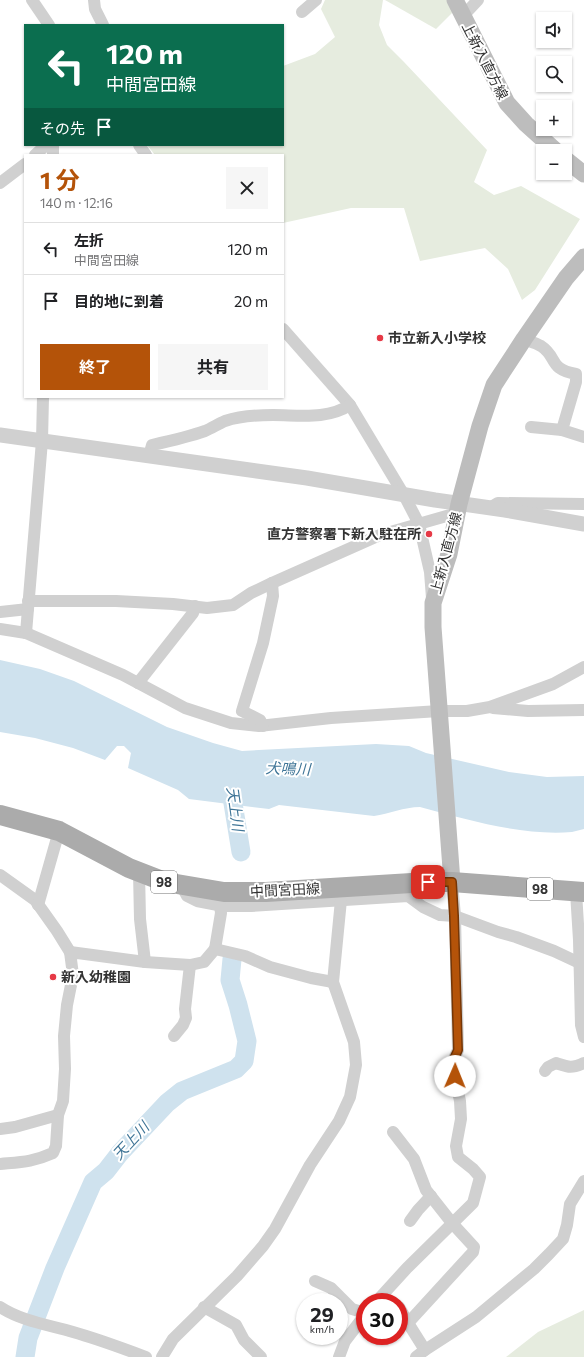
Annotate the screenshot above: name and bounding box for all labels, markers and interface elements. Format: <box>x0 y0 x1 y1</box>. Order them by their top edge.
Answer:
map controls <box>536 12 572 180</box>
button: sound <box>536 12 572 48</box>
street label: 上新入直方線 <box>459 19 512 102</box>
text: 120 m <box>106 36 183 70</box>
icon: left <box>40 40 92 92</box>
button: search <box>536 56 572 92</box>
text: 中間宮田線 <box>106 73 196 95</box>
button: + <box>536 100 572 136</box>
icon: arrive <box>93 116 115 138</box>
text: その先 <box>40 119 85 137</box>
button: − <box>536 144 572 180</box>
text: 1 分 <box>40 165 79 194</box>
button: close <box>226 167 268 209</box>
text: 140 m · 12:16 <box>40 195 113 211</box>
text: 左折 <box>74 231 104 249</box>
icon: left <box>40 238 62 260</box>
text: 120 m <box>228 240 268 258</box>
text: 中間宮田線 <box>74 252 139 268</box>
icon: arrive <box>40 290 62 312</box>
text: 目的地に到着 <box>74 292 164 310</box>
text: 20 m <box>234 292 268 310</box>
place label: 市立新入小学校 <box>388 329 486 346</box>
marker: 市立新入小学校 <box>375 333 385 343</box>
button: 終了 <box>40 344 150 390</box>
button: 共有 <box>158 344 268 390</box>
street label: 上新入直方線 <box>426 510 465 596</box>
place label: 直方警察署下新入駐在所 <box>267 525 421 542</box>
marker: 直方警察署下新入駐在所 <box>424 529 434 539</box>
water label: 犬鳴川 <box>265 758 313 778</box>
water label: 天上川 <box>224 785 248 834</box>
pin <box>411 865 445 899</box>
road number: 98 <box>151 871 177 893</box>
icon: arrive <box>417 871 439 893</box>
road number: 98 <box>527 878 553 900</box>
street label: 中間宮田線 <box>250 879 320 900</box>
place label: 新入幼稚園 <box>61 968 131 985</box>
marker: 新入幼稚園 <box>48 972 58 982</box>
position arrow <box>434 1055 476 1097</box>
water label: 天上川 <box>108 1116 154 1163</box>
speed limit sign: 30 <box>356 1293 408 1345</box>
text: 29 <box>310 1302 334 1326</box>
text: km/h <box>310 1323 334 1335</box>

